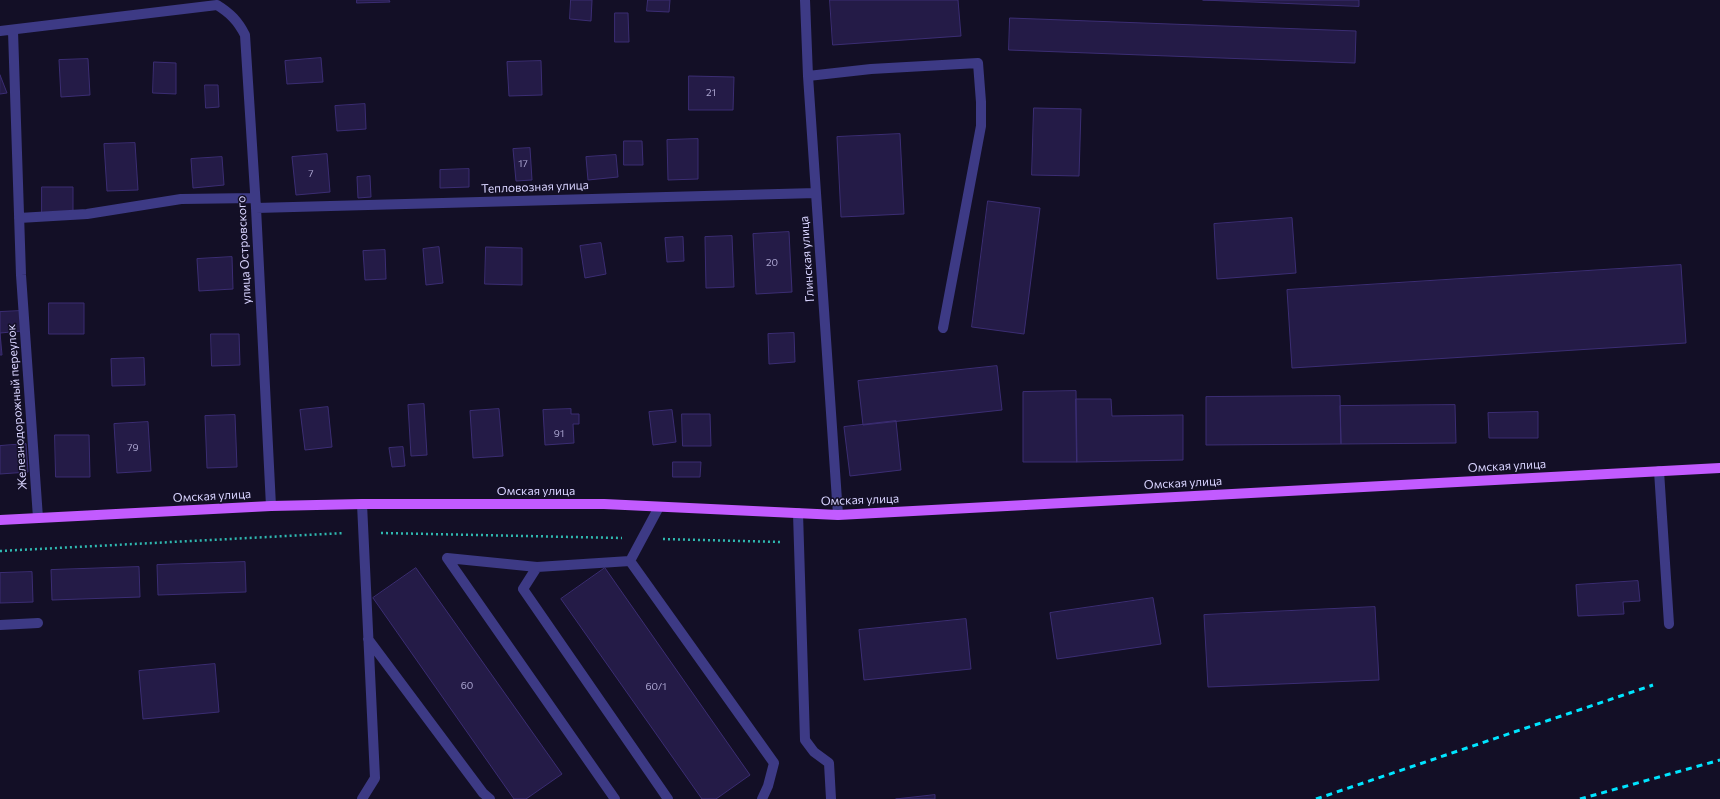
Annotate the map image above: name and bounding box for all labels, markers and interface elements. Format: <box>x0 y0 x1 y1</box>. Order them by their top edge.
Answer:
house number: 21 <box>706 87 716 99</box>
house number: 17 <box>518 158 528 170</box>
house number: 7 <box>308 168 314 180</box>
street label: Тепловозная улица <box>481 178 589 196</box>
street label: улица Островского <box>234 195 254 305</box>
street label: Глинская улица <box>797 215 817 303</box>
house number: 20 <box>766 257 778 269</box>
street label: Железнодорожный переулок <box>4 324 30 490</box>
house number: 91 <box>554 428 564 440</box>
house number: 79 <box>127 442 139 454</box>
street label: Омская улица <box>1468 457 1546 475</box>
street label: Омская улица <box>1144 474 1222 492</box>
street label: Омская улица <box>497 484 575 498</box>
street label: Омская улица <box>173 487 251 505</box>
street label: Омская улица <box>821 491 899 509</box>
house number: 60 <box>461 680 473 692</box>
house number: 60/1 <box>645 681 667 693</box>

